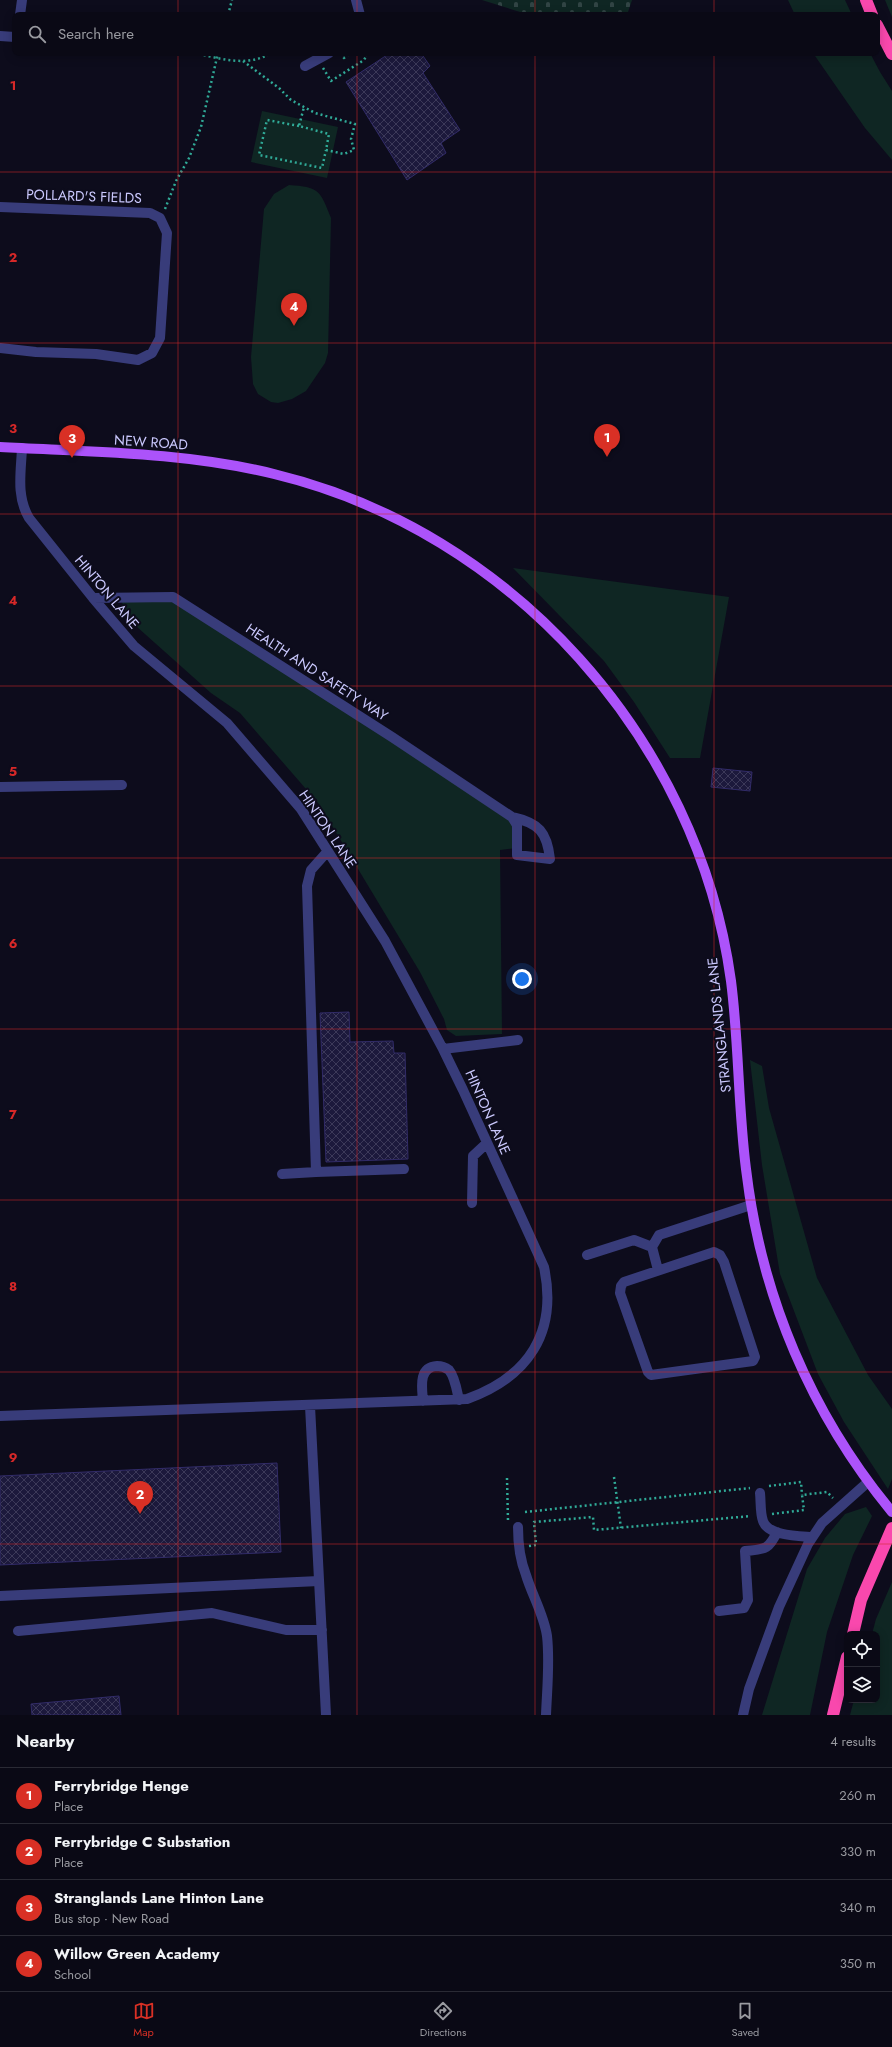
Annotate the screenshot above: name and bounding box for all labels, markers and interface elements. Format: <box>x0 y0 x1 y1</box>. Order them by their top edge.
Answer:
search box <box>12 12 880 56</box>
icon: search <box>26 23 48 45</box>
text: Search here <box>58 23 134 45</box>
text: 1 <box>10 76 16 95</box>
street label: POLLARD'S FIELDS <box>26 184 143 208</box>
text: 2 <box>9 248 17 267</box>
pin: 4 <box>281 293 307 326</box>
text: 3 <box>9 419 17 438</box>
pin: 1 <box>594 424 620 457</box>
pin: 3 <box>59 425 85 458</box>
street label: NEW ROAD <box>113 429 189 455</box>
street label: HINTON LANE <box>70 551 144 633</box>
text: 4 <box>8 591 18 610</box>
street label: HEALTH AND SAFETY WAY <box>242 618 392 726</box>
text: 5 <box>9 762 17 781</box>
street label: HINTON LANE <box>294 786 362 872</box>
text: 6 <box>9 934 18 953</box>
street label: STRANGLANDS LANE <box>702 956 736 1094</box>
your location <box>512 969 532 989</box>
street label: HINTON LANE <box>460 1066 516 1158</box>
text: 7 <box>9 1105 17 1124</box>
text: 8 <box>9 1277 17 1296</box>
text: 9 <box>9 1448 18 1467</box>
pin: 2 <box>127 1481 153 1514</box>
map controls <box>844 1631 880 1703</box>
button: locate <box>844 1631 880 1667</box>
button: layers <box>844 1667 880 1703</box>
text: Nearby <box>16 1729 74 1753</box>
text: 4 results <box>830 1732 876 1751</box>
text: Ferrybridge Henge <box>54 1775 189 1797</box>
text: 1 <box>26 1786 32 1805</box>
text: 260 m <box>839 1786 876 1805</box>
text: Place <box>54 1797 83 1816</box>
text: Ferrybridge C Substation <box>54 1831 230 1853</box>
text: 2 <box>25 1842 33 1861</box>
text: 330 m <box>840 1842 876 1861</box>
text: Place <box>54 1853 83 1872</box>
text: Stranglands Lane Hinton Lane <box>54 1887 264 1909</box>
text: 3 <box>25 1898 33 1917</box>
text: 340 m <box>839 1898 876 1917</box>
text: Bus stop · New Road <box>54 1909 169 1928</box>
text: Willow Green Academy <box>54 1943 220 1965</box>
text: 4 <box>24 1954 34 1973</box>
text: 350 m <box>840 1954 876 1973</box>
text: School <box>54 1965 91 1984</box>
tab: Map <box>133 2000 155 2040</box>
tab: Directions <box>420 2000 466 2040</box>
tab: Saved <box>732 2000 759 2040</box>

